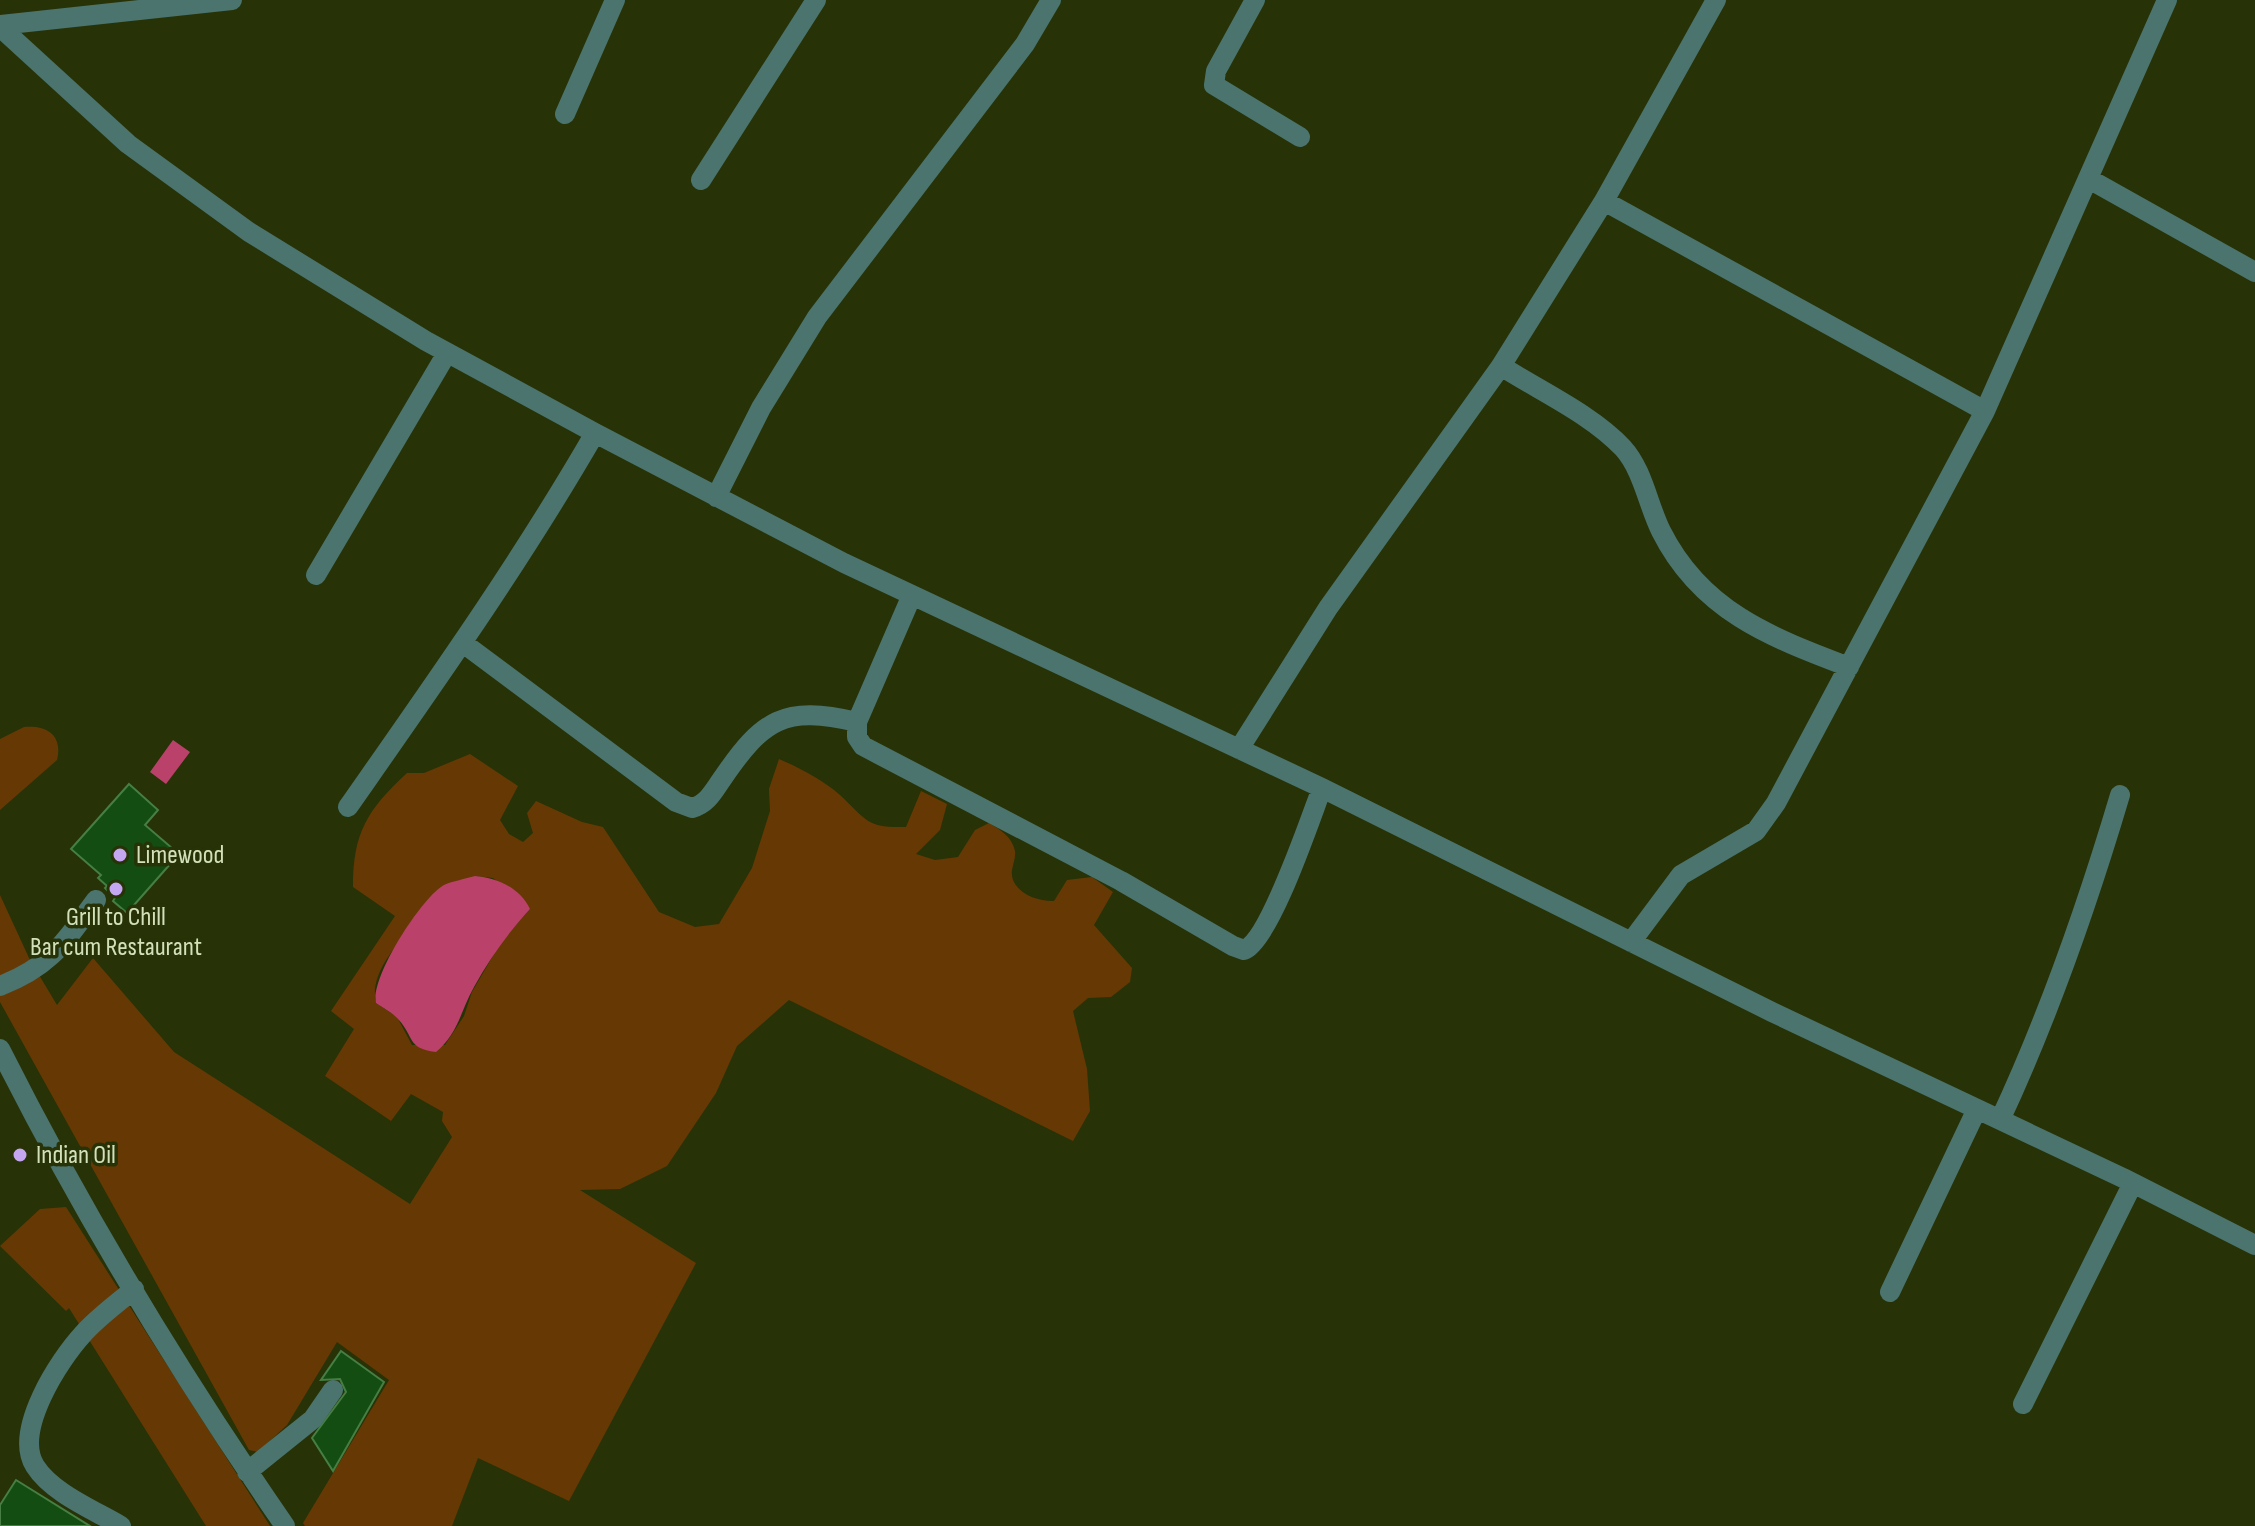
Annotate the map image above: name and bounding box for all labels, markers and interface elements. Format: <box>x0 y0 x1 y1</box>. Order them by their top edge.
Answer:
place label: Limewood <box>136 840 224 871</box>
marker: Limewood <box>111 846 129 864</box>
marker: Grill to Chill Bar cum Restaurant <box>107 880 125 898</box>
place label: Grill to Chill Bar cum Restaurant <box>30 902 202 963</box>
place label: Indian Oil <box>36 1140 116 1171</box>
marker: Indian Oil <box>11 1146 29 1164</box>

